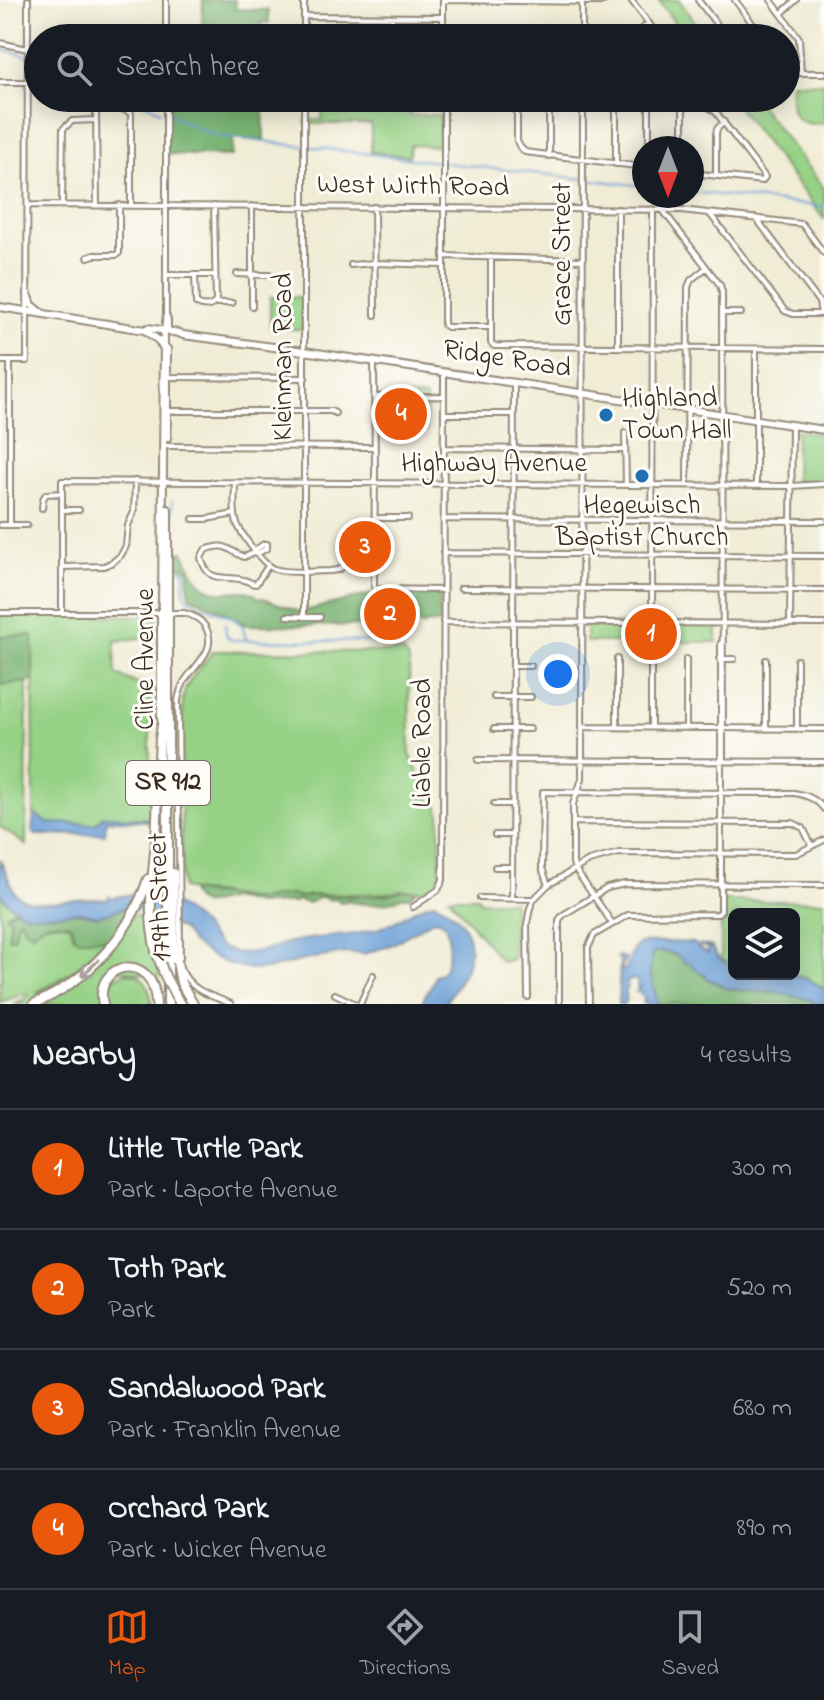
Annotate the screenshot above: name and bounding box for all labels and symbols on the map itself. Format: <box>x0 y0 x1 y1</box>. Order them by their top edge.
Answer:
north arrow <box>632 136 704 208</box>
street label: West Wirth Road <box>316 165 510 209</box>
street label: Grace Street <box>543 182 584 326</box>
street label: Kleinman Road <box>264 273 305 441</box>
street label: Ridge Road <box>440 330 574 390</box>
place label: Highland Town Hall <box>622 379 731 452</box>
pin: 4 <box>375 384 427 444</box>
marker: Highland Town Hall <box>597 406 615 424</box>
street label: Highway Avenue <box>401 444 587 485</box>
marker: Hegewisch Baptist Church <box>633 467 651 485</box>
place label: Hegewisch Baptist Church <box>554 486 729 559</box>
pin: 3 <box>339 517 391 577</box>
pin: 2 <box>364 584 416 644</box>
street label: Cline Avenue <box>126 587 167 730</box>
pin: 1 <box>625 604 677 664</box>
your location <box>538 654 578 694</box>
street label: Liable Road <box>403 678 444 808</box>
road number: SR 912 <box>126 761 210 805</box>
street label: 179th Street <box>138 832 184 962</box>
one-way arrow <box>81 959 101 977</box>

